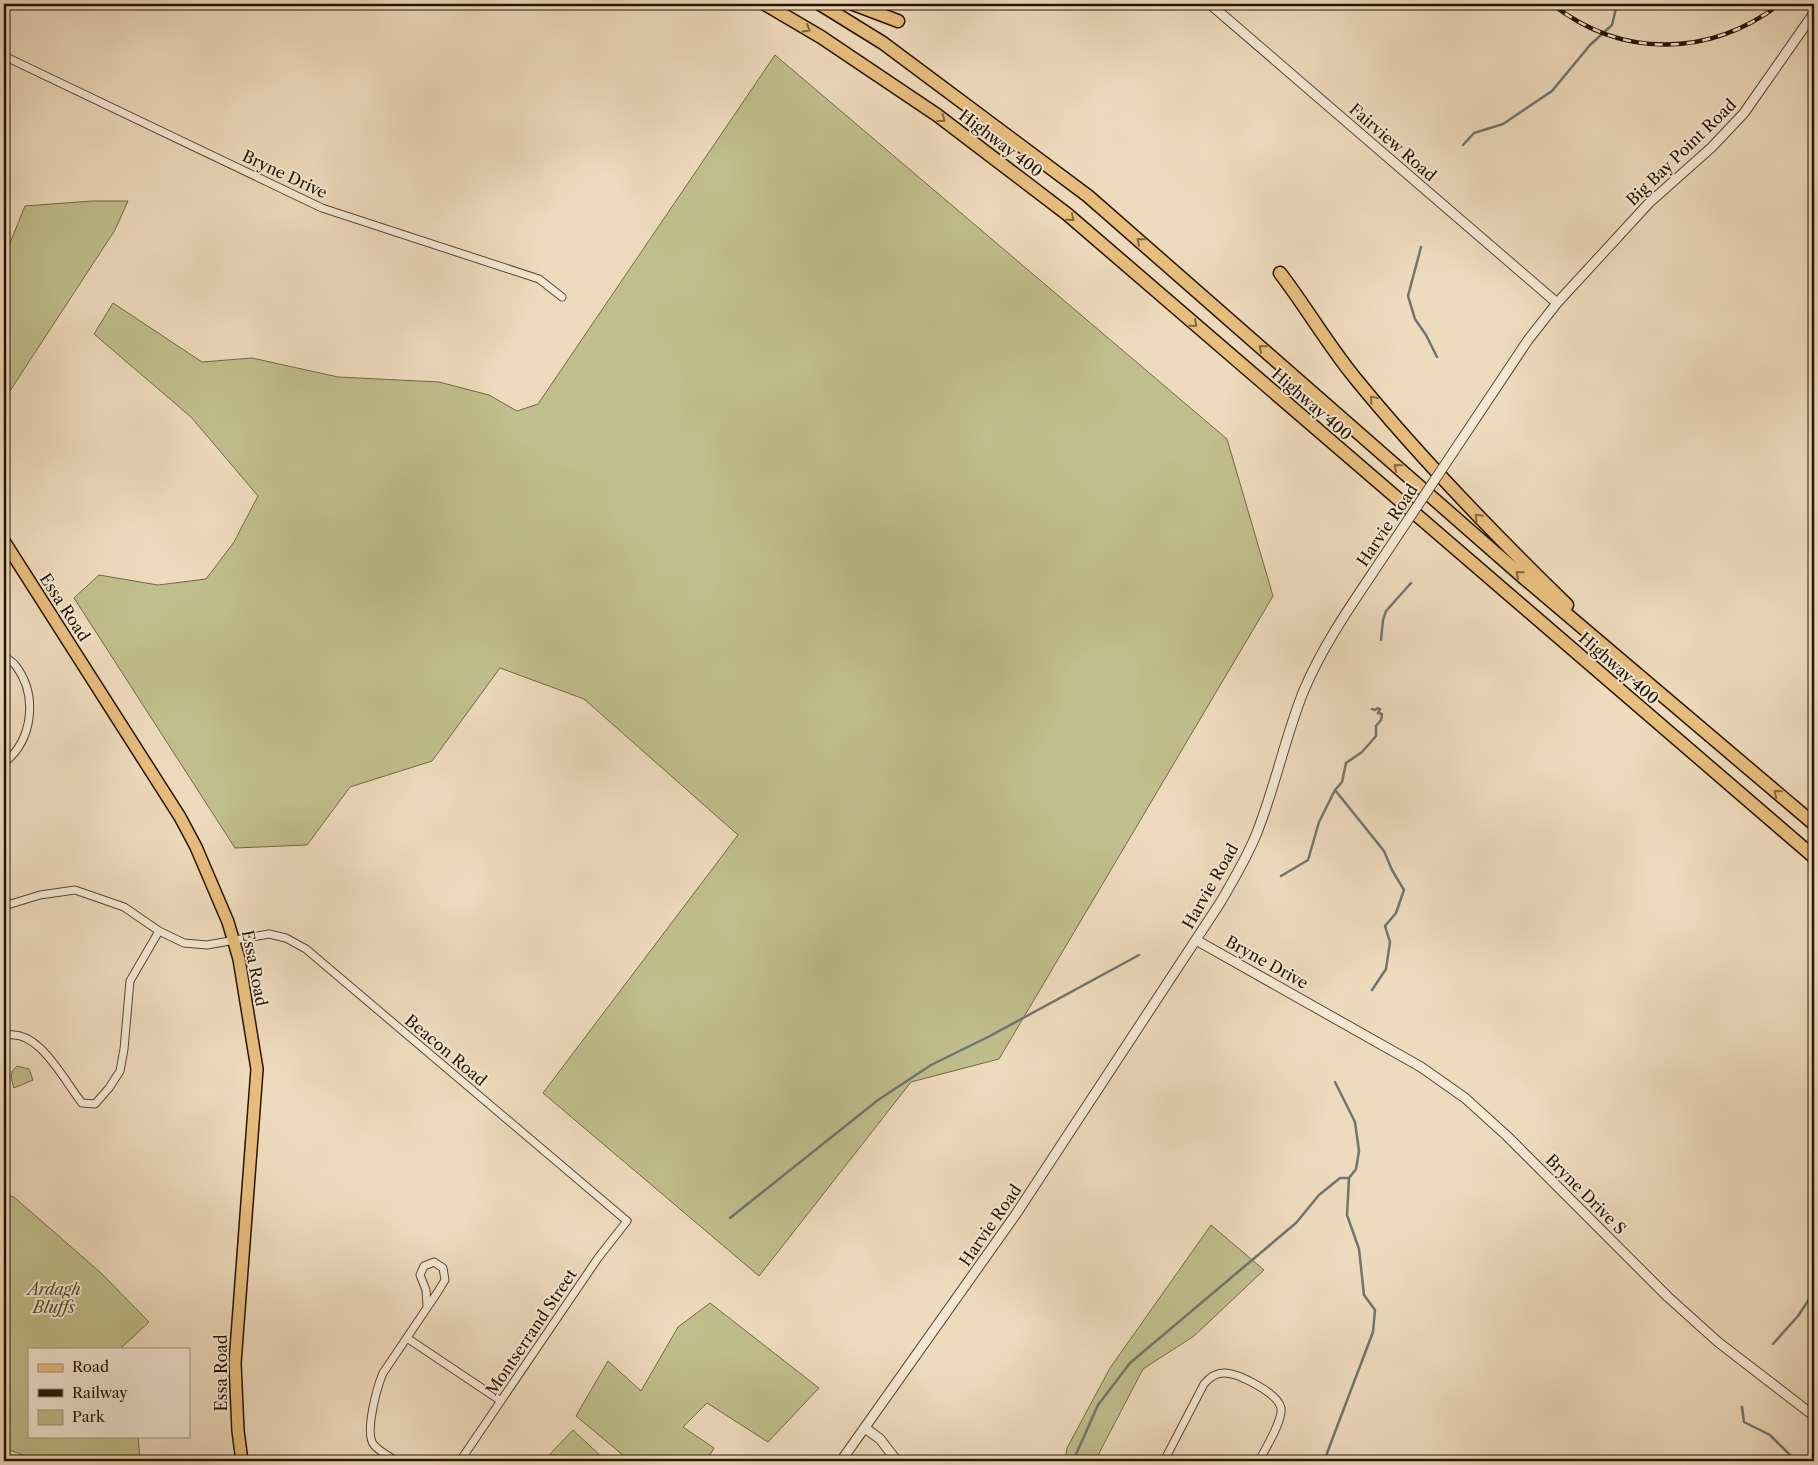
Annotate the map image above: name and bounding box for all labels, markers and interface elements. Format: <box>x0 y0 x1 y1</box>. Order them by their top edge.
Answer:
one-way arrow <box>802 22 811 32</box>
street label: Big Bay Point Road <box>1622 94 1740 210</box>
street label: Fairview Road <box>1345 99 1441 185</box>
street label: Highway 400 <box>955 105 1047 181</box>
one-way arrow <box>936 113 946 122</box>
street label: Bryne Drive <box>239 146 331 202</box>
one-way arrow <box>1065 212 1074 221</box>
one-way arrow <box>1136 238 1145 247</box>
one-way arrow <box>1189 318 1198 327</box>
one-way arrow <box>1258 345 1267 354</box>
street label: Highway 400 <box>1268 364 1356 444</box>
one-way arrow <box>1370 396 1379 405</box>
one-way arrow <box>1394 464 1403 473</box>
street label: Harvie Road <box>1352 480 1422 570</box>
one-way arrow <box>1475 513 1484 522</box>
street label: Essa Road <box>36 569 95 645</box>
one-way arrow <box>1516 571 1525 580</box>
street label: Highway 400 <box>1575 628 1663 708</box>
one-way arrow <box>1774 790 1783 798</box>
street label: Harvie Road <box>1178 840 1243 932</box>
street label: Essa Road <box>238 928 272 1008</box>
street label: Bryne Drive <box>1222 931 1312 993</box>
street label: Beacon Road <box>401 1010 491 1090</box>
street label: Bryne Drive S <box>1542 1150 1630 1238</box>
street label: Harvie Road <box>955 1180 1026 1270</box>
street label: Montserrand Street <box>481 1265 581 1399</box>
park label: Ardagh Bluffs <box>24 1279 81 1317</box>
street label: Essa Road <box>211 1334 231 1412</box>
legend <box>28 1348 190 1438</box>
text: Road <box>72 1357 109 1376</box>
text: Railway <box>72 1383 128 1402</box>
text: Park <box>72 1407 106 1426</box>

